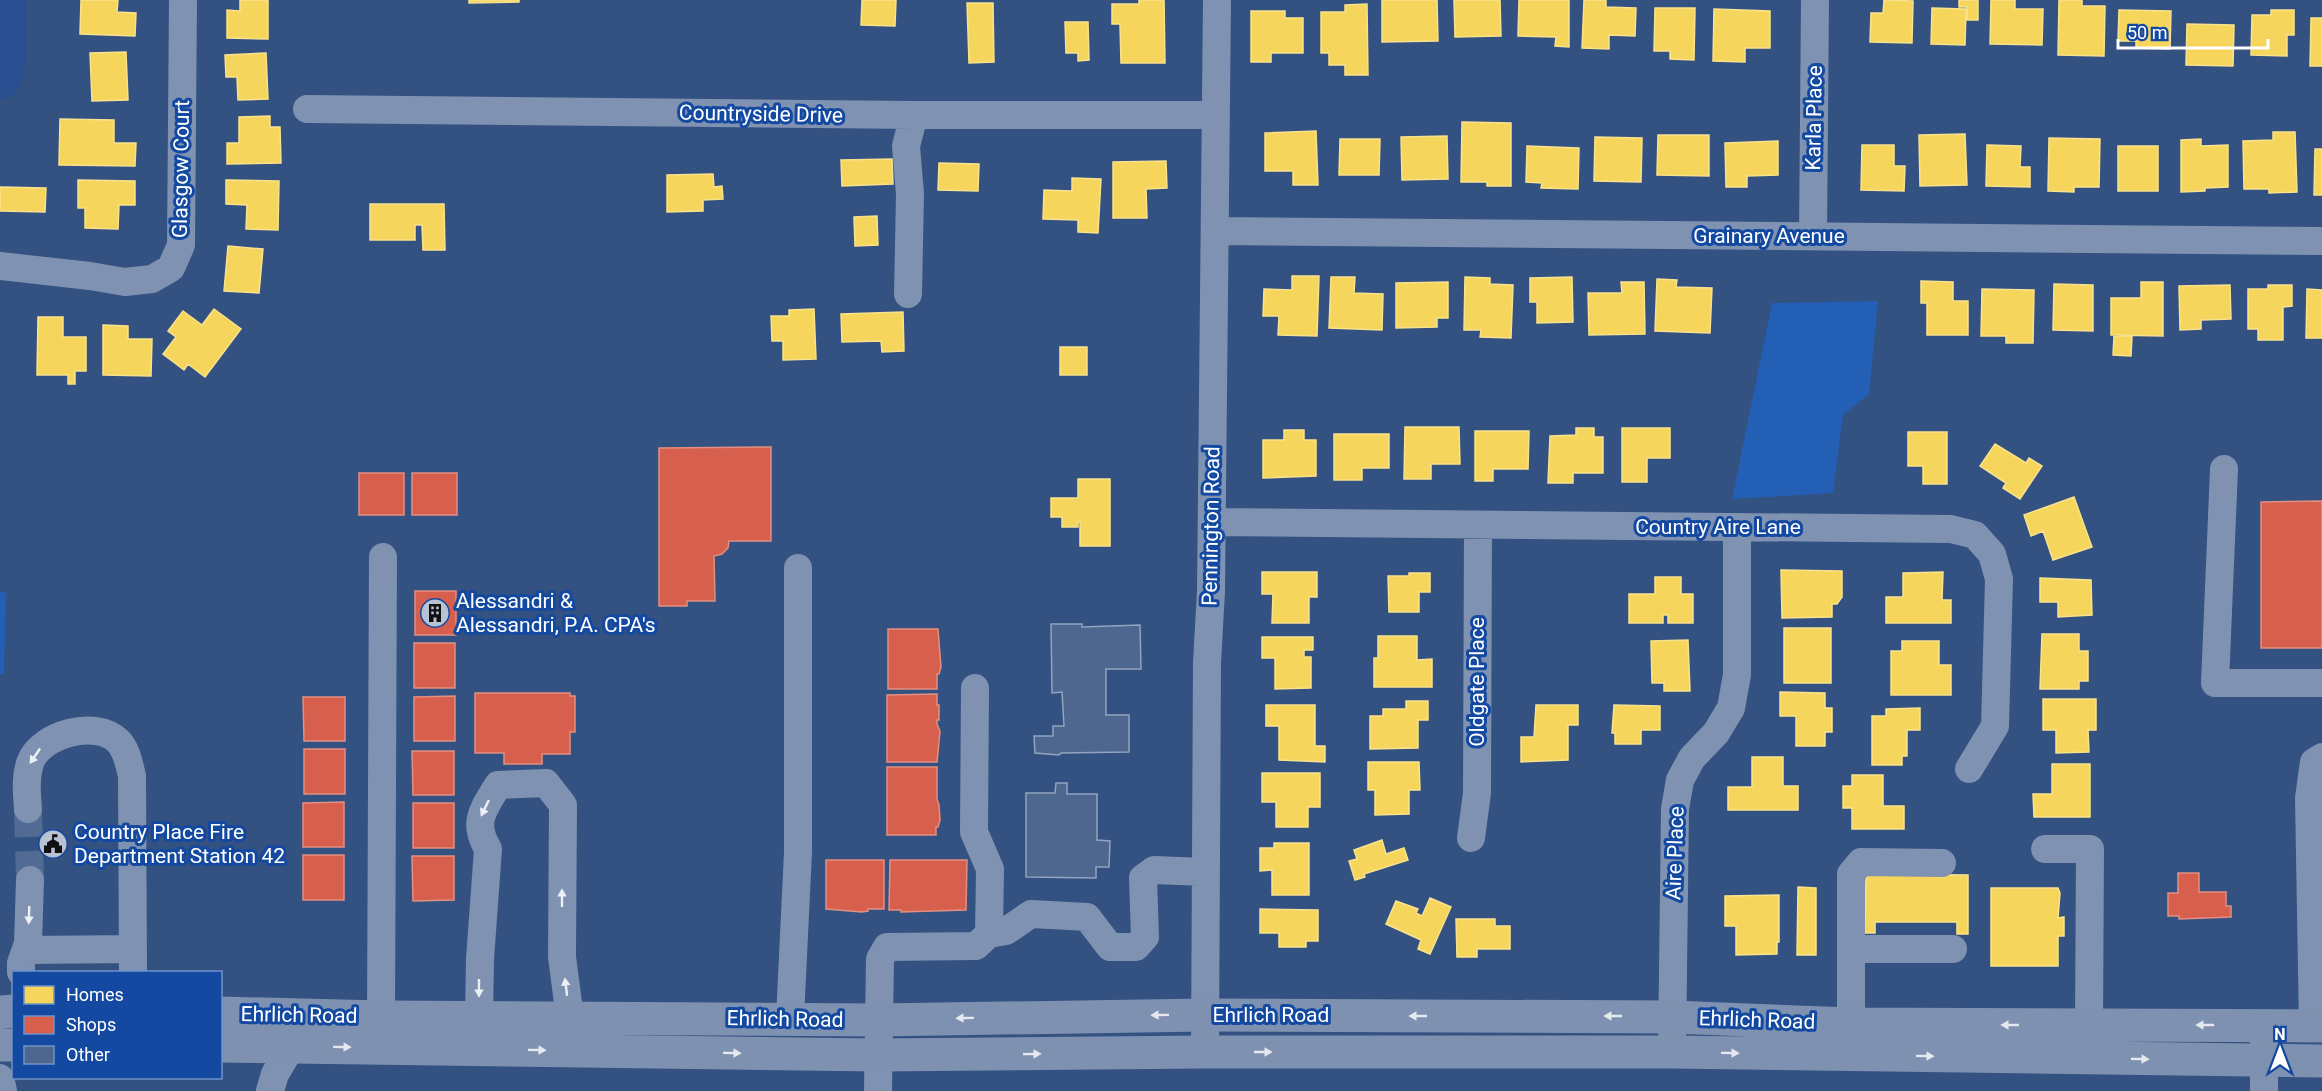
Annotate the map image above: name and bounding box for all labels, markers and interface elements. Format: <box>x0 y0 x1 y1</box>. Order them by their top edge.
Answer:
scale bar <box>2118 12 2268 50</box>
text: 50 m <box>2127 22 2167 43</box>
street label: Karla Place <box>1801 65 1827 171</box>
street label: Glasgow Court <box>168 100 194 238</box>
street label: Countryside Drive <box>679 101 843 127</box>
street label: Grainary Avenue <box>1693 224 1845 248</box>
street label: Pennington Road <box>1198 446 1224 606</box>
street label: Country Aire Lane <box>1635 515 1801 539</box>
place label: Alessandri & Alessandri, P.A. CPA's <box>456 589 656 637</box>
building icon: Alessandri & Alessandri, P.A. CPA's <box>419 597 451 629</box>
street label: Oldgate Place <box>1465 617 1489 747</box>
one-way arrow <box>29 747 41 763</box>
one-way arrow <box>481 799 491 817</box>
street label: Aire Place <box>1661 806 1689 900</box>
place label: Country Place Fire Department Station 42 <box>74 820 285 868</box>
public building icon: Country Place Fire Department Station 42 <box>37 828 69 860</box>
one-way arrow <box>557 889 567 908</box>
one-way arrow <box>24 906 34 925</box>
legend <box>12 971 222 1079</box>
one-way arrow <box>562 978 571 997</box>
one-way arrow <box>474 979 484 998</box>
text: Homes <box>66 984 124 1005</box>
street label: Ehrlich Road <box>240 1002 358 1028</box>
street label: Ehrlich Road <box>1213 1003 1329 1027</box>
street label: Ehrlich Road <box>726 1006 844 1032</box>
street label: Ehrlich Road <box>1698 1006 1816 1034</box>
one-way arrow <box>1151 1010 1170 1020</box>
one-way arrow <box>1409 1011 1428 1020</box>
one-way arrow <box>1604 1011 1623 1021</box>
one-way arrow <box>956 1013 975 1023</box>
text: Shops <box>66 1014 116 1035</box>
north arrow <box>2250 1019 2310 1079</box>
one-way arrow <box>2001 1020 2020 1030</box>
one-way arrow <box>2196 1020 2215 1030</box>
text: N <box>2274 1025 2286 1044</box>
one-way arrow <box>332 1042 351 1052</box>
text: Other <box>66 1044 110 1065</box>
one-way arrow <box>527 1045 546 1055</box>
one-way arrow <box>1254 1047 1273 1057</box>
one-way arrow <box>722 1048 741 1058</box>
one-way arrow <box>1721 1048 1740 1057</box>
one-way arrow <box>1022 1049 1041 1058</box>
one-way arrow <box>1916 1051 1935 1061</box>
one-way arrow <box>2130 1054 2149 1064</box>

